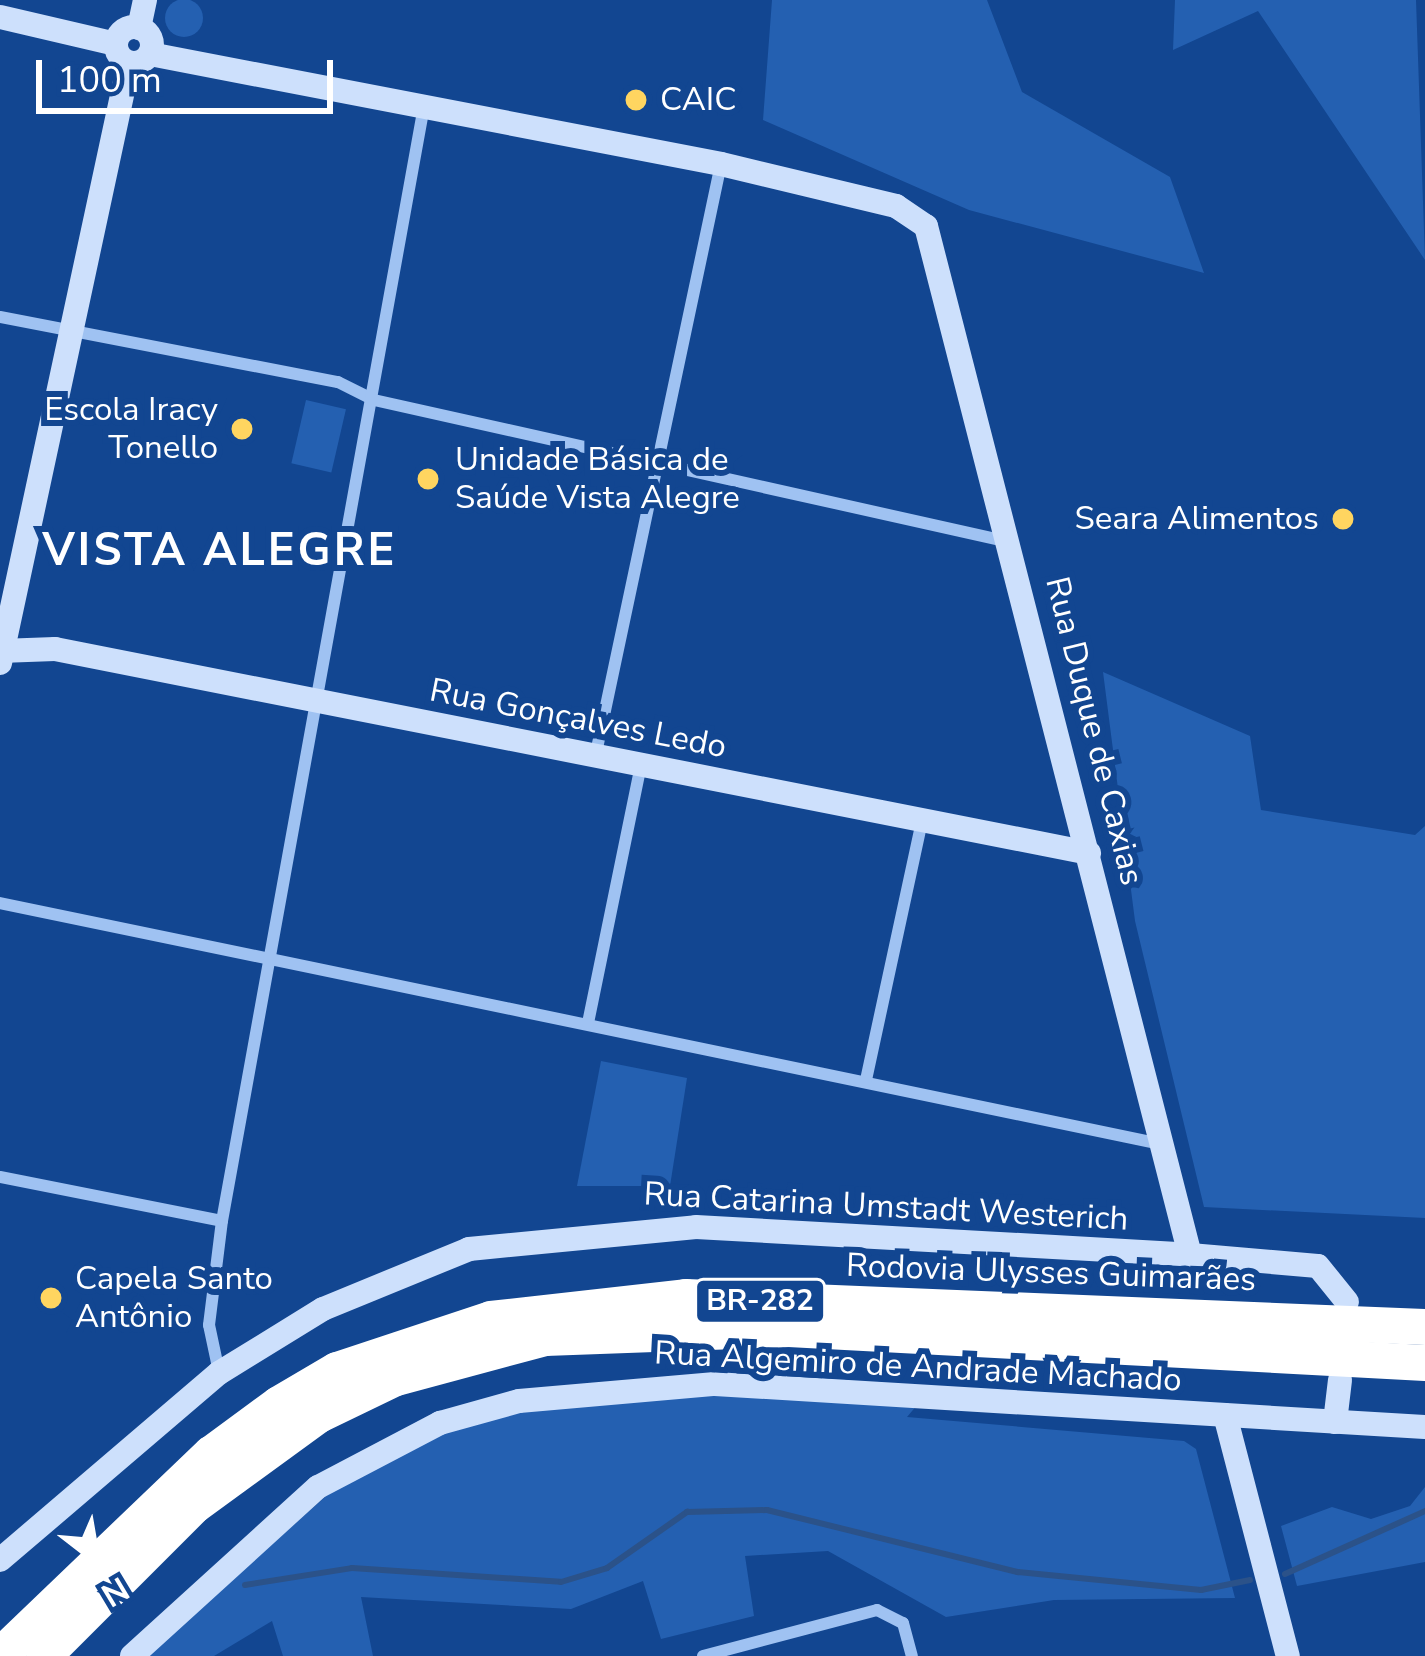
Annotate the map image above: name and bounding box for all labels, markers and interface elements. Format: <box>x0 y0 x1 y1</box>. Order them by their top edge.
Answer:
scale bar <box>42 36 339 110</box>
text: 100 m <box>57 56 162 105</box>
place label: CAIC <box>660 80 736 120</box>
marker: CAIC <box>623 87 649 113</box>
place label: Escola Iracy Tonello <box>44 390 218 468</box>
marker: Escola Iracy Tonello <box>229 416 255 442</box>
place label: Unidade Básica de Saúde Vista Alegre <box>455 440 740 518</box>
marker: Unidade Básica de Saúde Vista Alegre <box>412 463 444 495</box>
place label: Seara Alimentos <box>1074 499 1319 539</box>
marker: Seara Alimentos <box>1330 506 1356 532</box>
district label: VISTA ALEGRE <box>43 524 397 578</box>
street label: Rua Duque de Caxias <box>1037 573 1151 889</box>
street label: Rua Gonçalves Ledo <box>426 671 730 767</box>
street label: Rua Catarina Umstadt Westerich <box>643 1175 1129 1239</box>
street label: Rodovia Ulysses Guimarães <box>845 1246 1257 1300</box>
place label: Capela Santo Antônio <box>75 1259 273 1337</box>
road number: BR-282 <box>694 1277 826 1325</box>
marker: Capela Santo Antônio <box>38 1285 64 1311</box>
street label: Rua Algemiro de Andrade Machado <box>653 1333 1183 1401</box>
north arrow <box>36 1500 156 1620</box>
text: N <box>93 1566 137 1617</box>

